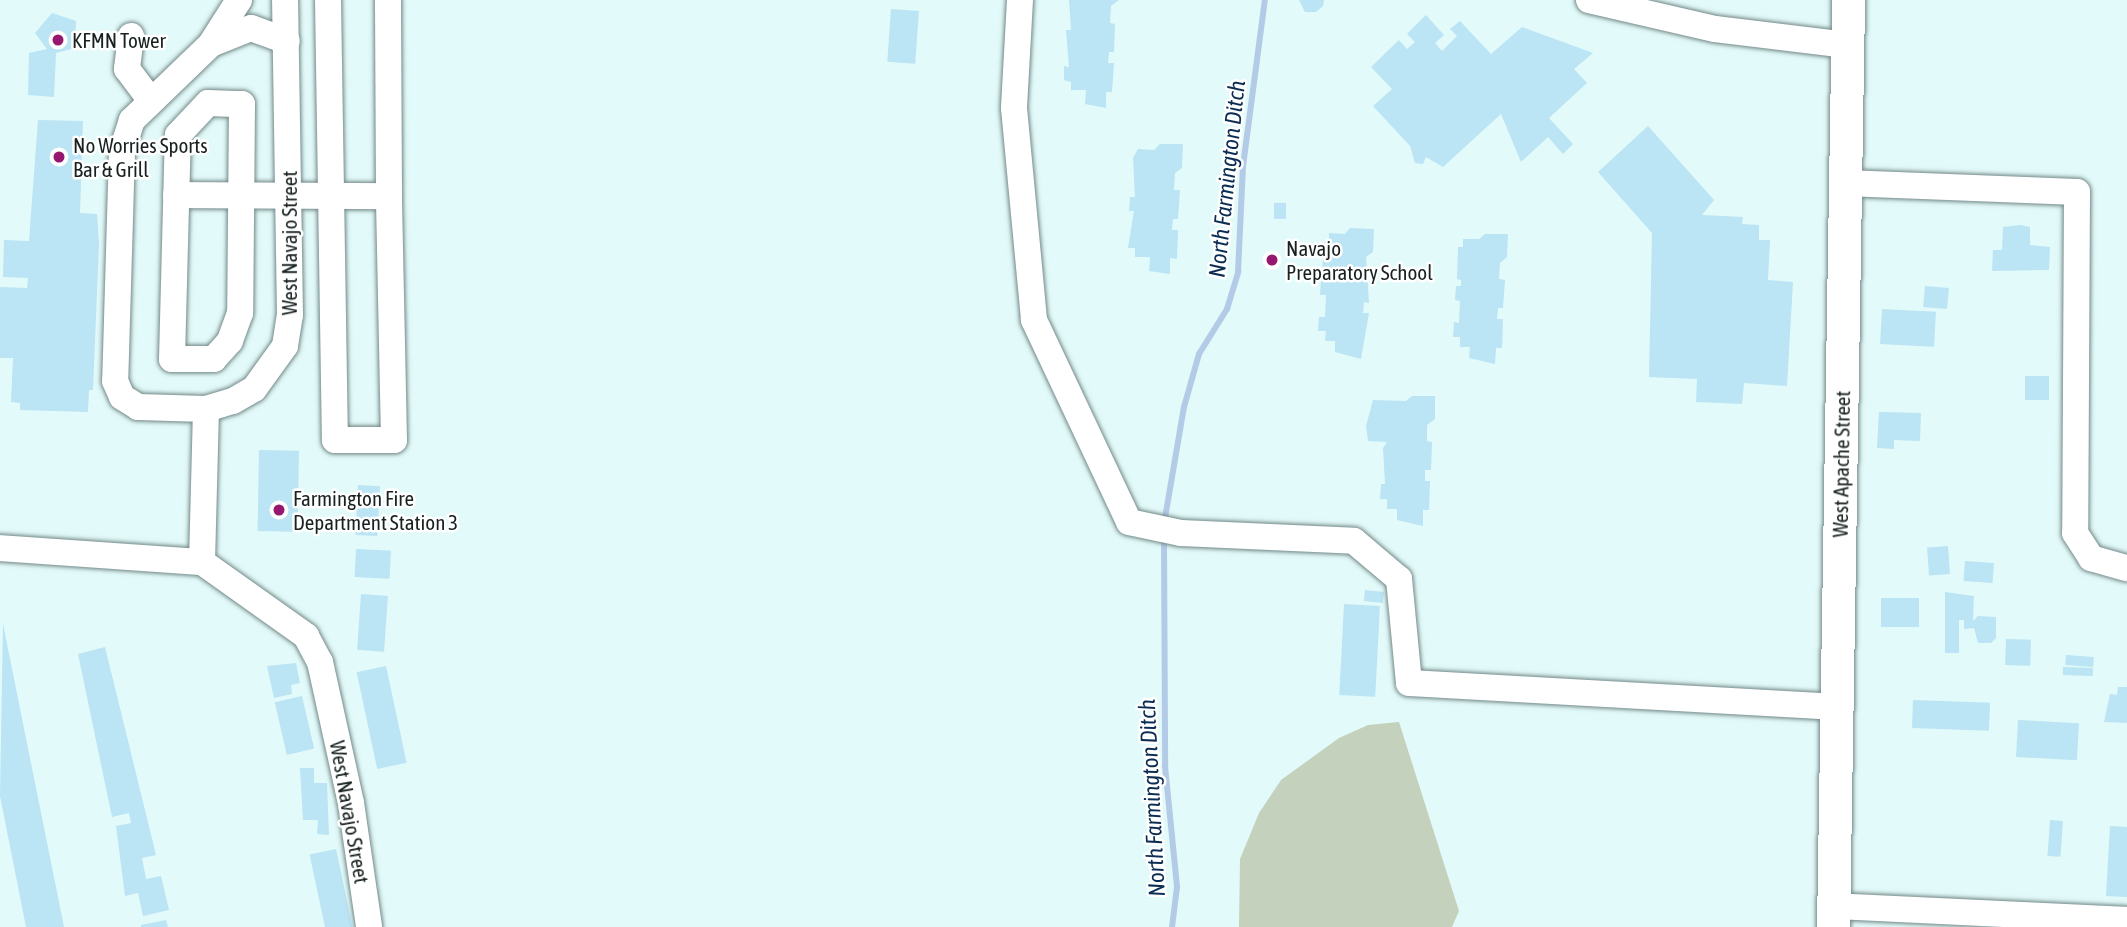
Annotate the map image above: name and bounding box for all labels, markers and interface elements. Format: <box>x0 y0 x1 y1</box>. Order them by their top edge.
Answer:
place label: KFMN Tower <box>72 27 166 53</box>
marker: KFMN Tower <box>50 32 66 48</box>
water label: North Farmington Ditch <box>1203 79 1251 279</box>
place label: No Worries Sports Bar & Grill <box>73 132 208 182</box>
marker: No Worries Sports Bar & Grill <box>51 149 67 165</box>
street label: West Navajo Street <box>276 171 302 315</box>
place label: Navajo Preparatory School <box>1286 235 1433 285</box>
marker: Navajo Preparatory School <box>1264 252 1280 268</box>
street label: West Apache Street <box>1827 390 1855 538</box>
place label: Farmington Fire Department Station 3 <box>293 485 458 535</box>
marker: Farmington Fire Department Station 3 <box>271 502 287 518</box>
water label: North Farmington Ditch <box>1133 699 1171 897</box>
street label: West Navajo Street <box>325 739 375 885</box>

